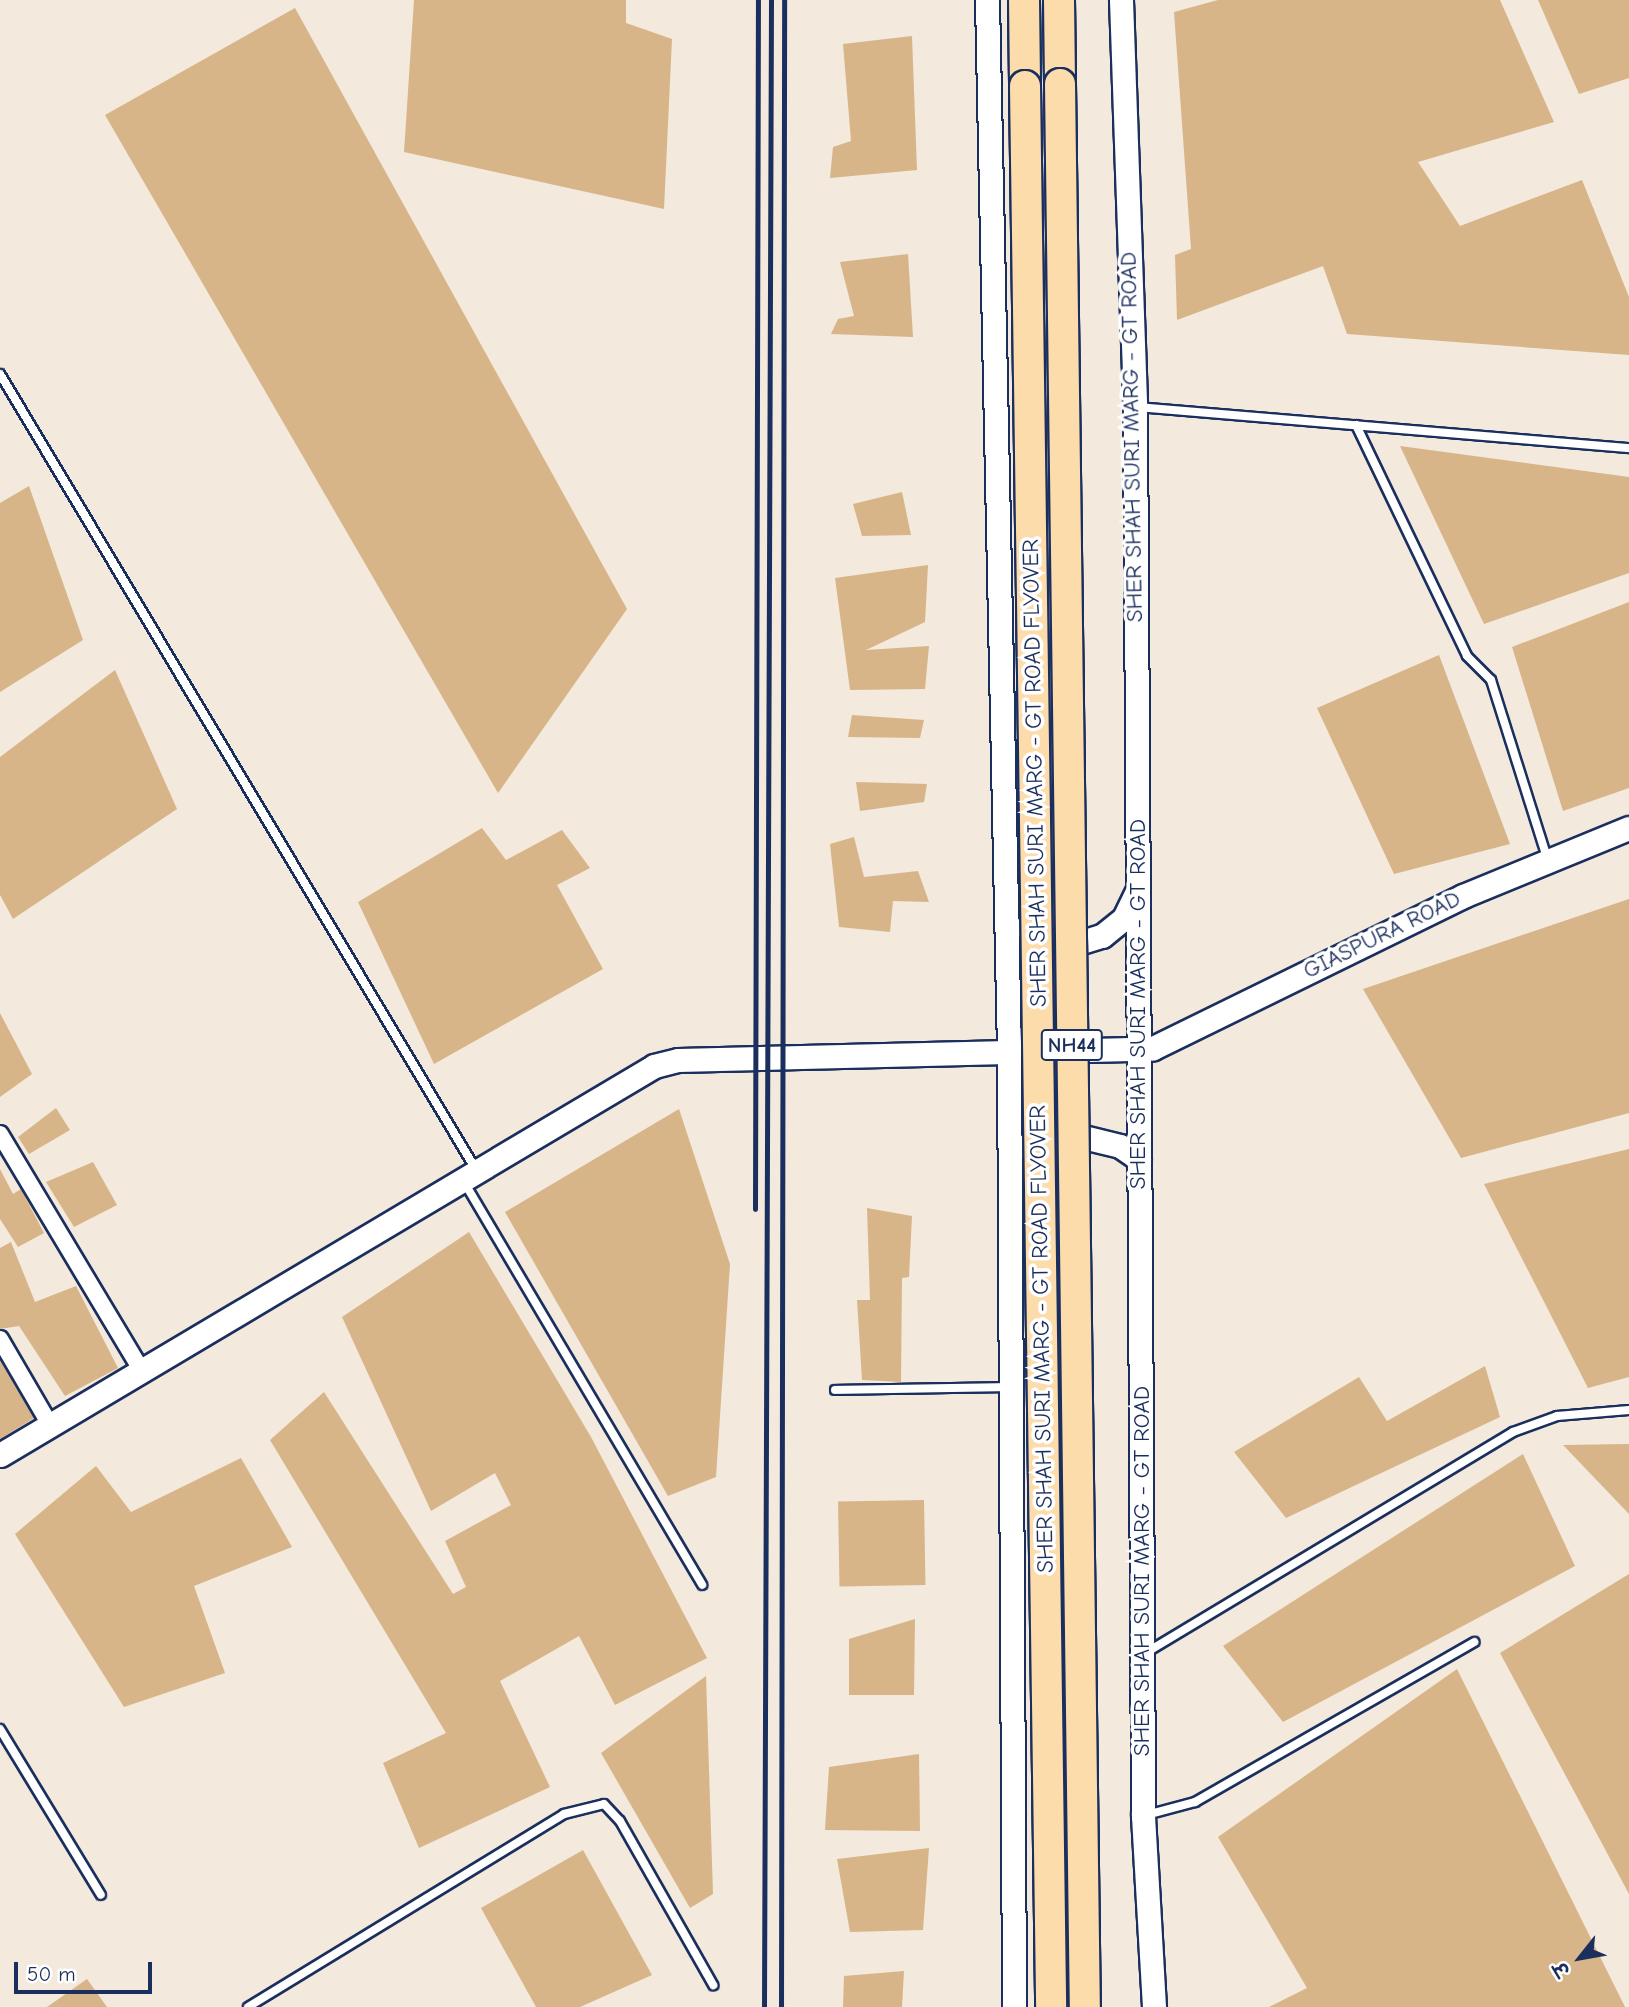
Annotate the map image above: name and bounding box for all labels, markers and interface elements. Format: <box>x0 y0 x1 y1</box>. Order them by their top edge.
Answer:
street label: SHER SHAH SURI MARG - GT ROAD <box>1115 252 1149 622</box>
street label: SHER SHAH SURI MARG - GT ROAD FLYOVER <box>1017 539 1053 1007</box>
street label: SHER SHAH SURI MARG - GT ROAD <box>1124 819 1152 1189</box>
street label: GIASPURA ROAD <box>1299 885 1465 985</box>
road number: NH44 <box>1040 1028 1104 1062</box>
street label: SHER SHAH SURI MARG - GT ROAD FLYOVER <box>1024 1105 1060 1573</box>
street label: SHER SHAH SURI MARG - GT ROAD <box>1128 1386 1156 1756</box>
north arrow <box>1545 1923 1615 1993</box>
scale bar <box>18 1948 156 1992</box>
text: उ <box>1549 1958 1575 1980</box>
text: 50 m <box>27 1962 76 1986</box>

